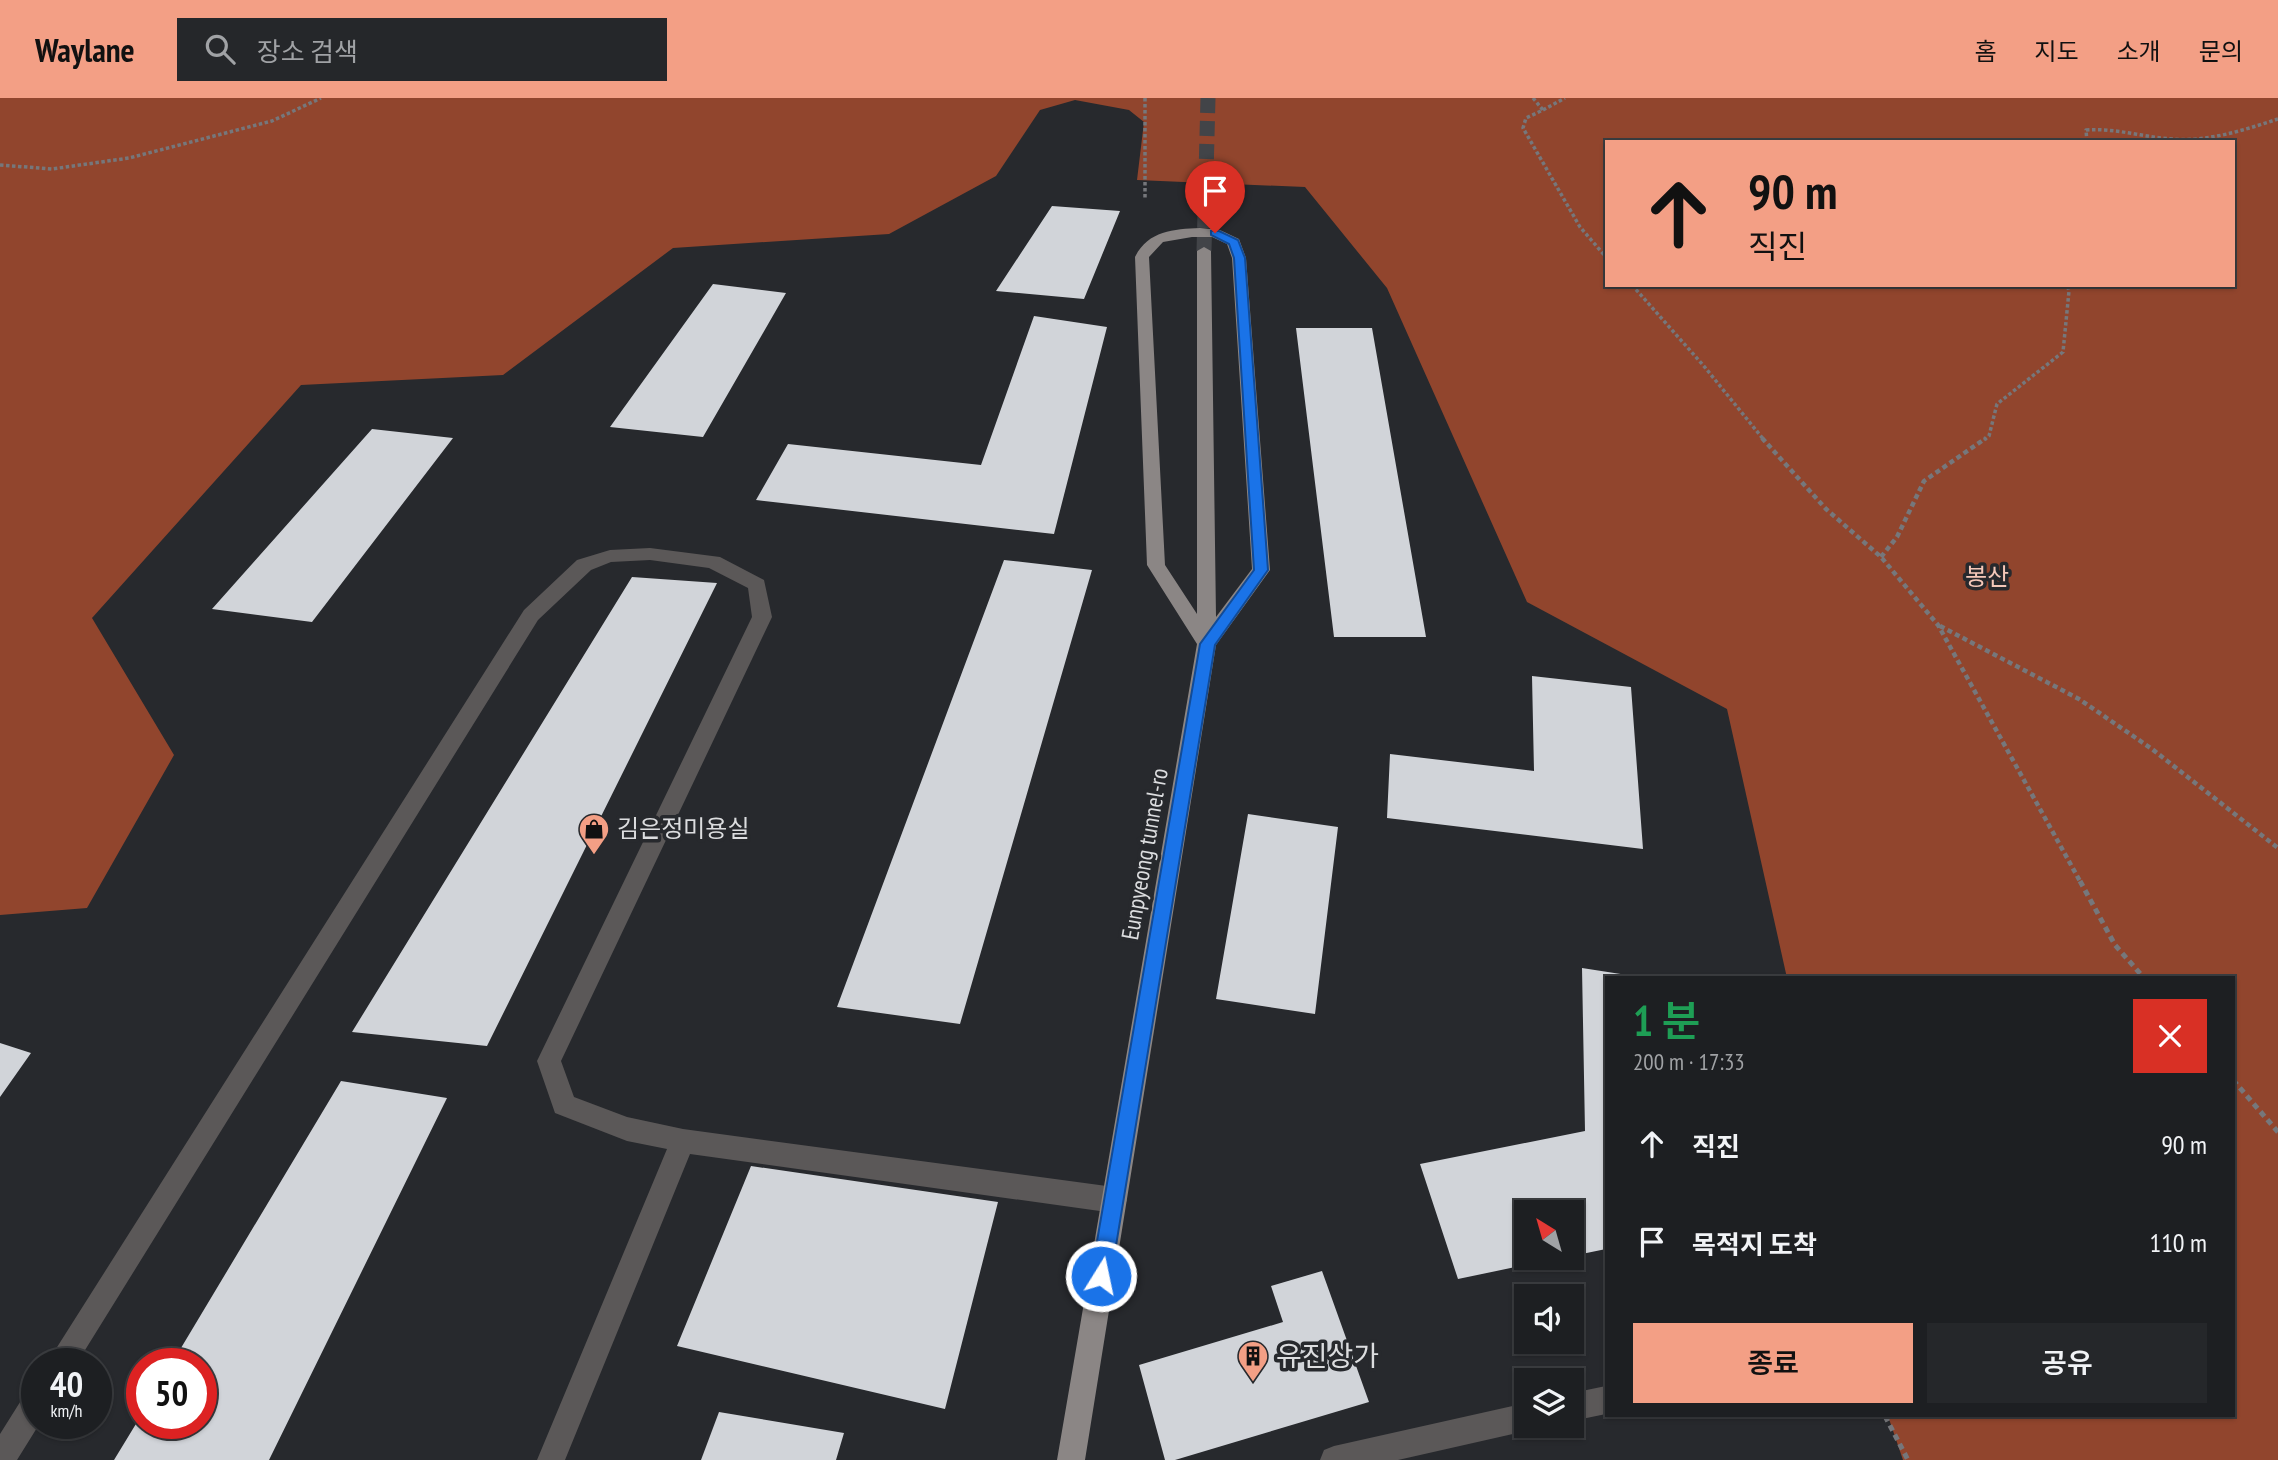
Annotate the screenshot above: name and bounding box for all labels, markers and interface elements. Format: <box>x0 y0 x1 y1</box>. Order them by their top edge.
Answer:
search box <box>177 18 667 81</box>
text: Waylane <box>35 28 135 71</box>
icon: search <box>201 30 239 68</box>
text: 장소 검색 <box>257 35 358 68</box>
text: 홈 <box>1974 36 1996 67</box>
text: 지도 <box>2034 36 2079 67</box>
text: 소개 <box>2117 36 2161 67</box>
text: 문의 <box>2199 36 2243 67</box>
text: 90 m <box>1748 159 1837 223</box>
pin <box>1185 161 1245 233</box>
icon: ahead <box>1633 168 1724 259</box>
icon: arrive <box>1196 172 1234 210</box>
text: 직진 <box>1748 225 1807 267</box>
park label: 봉산 <box>1965 561 2009 592</box>
street label: Eunpyeong tunnel-ro <box>1114 766 1175 942</box>
shop icon: 김은정미용실 <box>577 812 611 856</box>
place label: 김은정미용실 <box>617 813 749 844</box>
text: 1 분 <box>1633 993 1700 1048</box>
button: close <box>2133 999 2207 1073</box>
text: 200 m · 17:33 <box>1633 1047 1745 1076</box>
icon: ahead <box>1633 1125 1671 1163</box>
text: 90 m <box>2161 1128 2207 1161</box>
text: 직진 <box>1692 1130 1740 1163</box>
north arrow <box>1514 1200 1584 1270</box>
map controls <box>1514 1200 1584 1438</box>
icon: arrive <box>1633 1223 1671 1261</box>
text: 110 m <box>2149 1226 2207 1259</box>
text: 목적지 도착 <box>1692 1228 1817 1261</box>
position arrow <box>1064 1239 1138 1313</box>
button: sound <box>1514 1284 1584 1354</box>
button: 종료 <box>1633 1323 1913 1403</box>
button: 공유 <box>1927 1323 2207 1403</box>
place label: 유진상가 <box>1276 1337 1379 1374</box>
building icon: 유진상가 <box>1236 1339 1270 1383</box>
speed limit sign: 50 <box>126 1348 217 1439</box>
text: 40 <box>50 1361 83 1407</box>
button: layers <box>1514 1368 1584 1438</box>
text: km/h <box>51 1399 82 1422</box>

